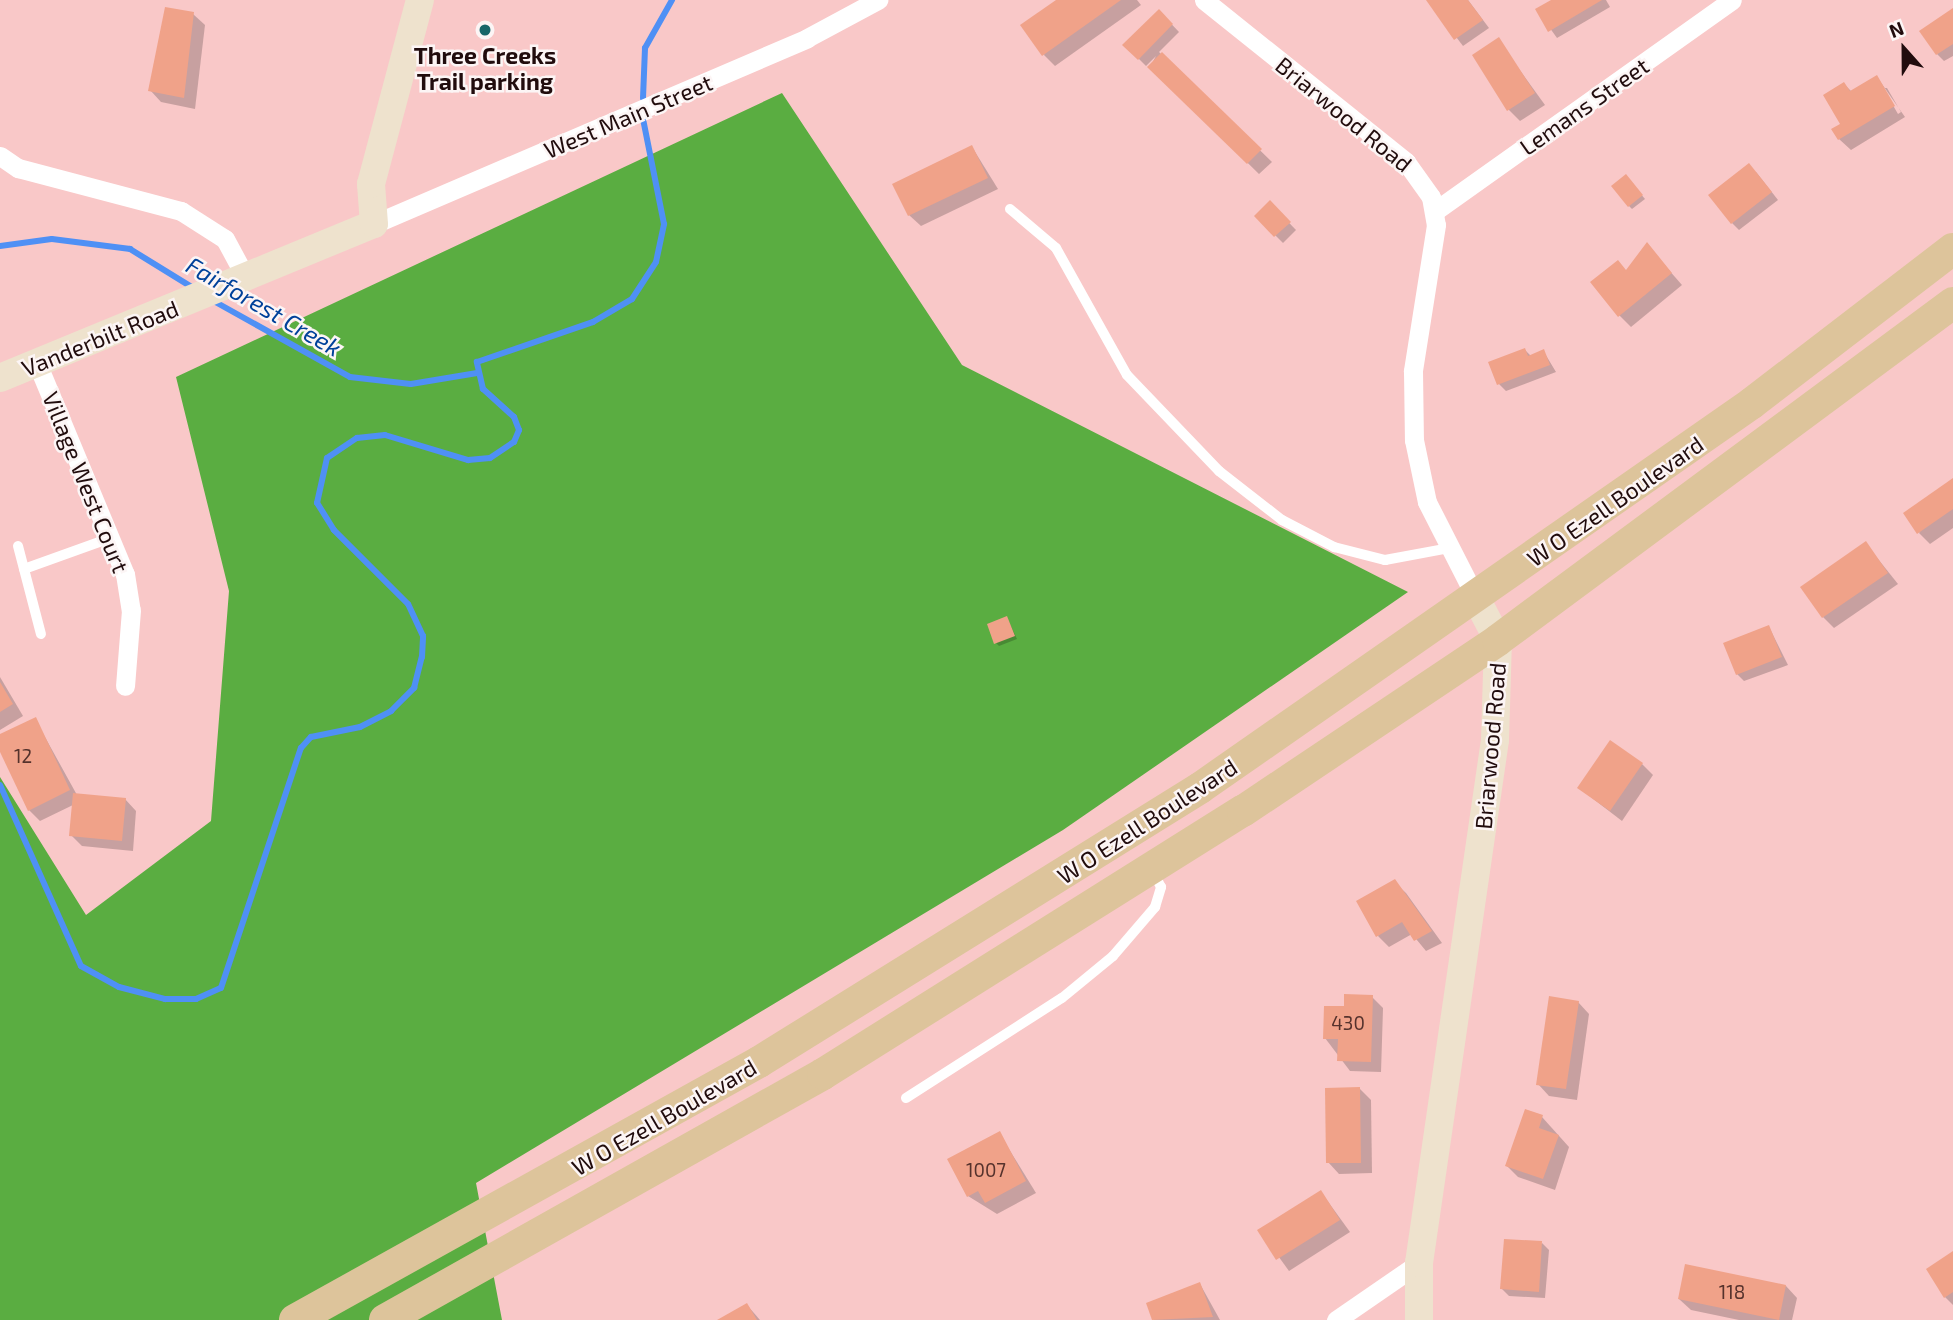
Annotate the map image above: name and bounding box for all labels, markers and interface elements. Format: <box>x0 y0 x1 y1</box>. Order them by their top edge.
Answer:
north arrow <box>1869 14 1939 84</box>
text: N <box>1886 16 1907 42</box>
marker: Three Creeks Trail parking <box>477 22 493 38</box>
place label: Three Creeks Trail parking <box>414 41 556 95</box>
street label: Briarwood Road <box>1270 51 1418 177</box>
street label: Lemans Street <box>1514 51 1654 161</box>
street label: West Main Street <box>540 68 716 164</box>
water label: Fairforest Creek <box>181 250 347 362</box>
street label: Vanderbilt Road <box>18 294 182 382</box>
street label: Village West Court <box>37 387 135 577</box>
street label: W O Ezell Boulevard <box>1521 430 1709 572</box>
street label: Briarwood Road <box>1469 661 1511 831</box>
house number: 12 <box>14 745 32 767</box>
street label: W O Ezell Boulevard <box>1052 752 1242 890</box>
house number: 430 <box>1331 1012 1365 1034</box>
street label: W O Ezell Boulevard <box>566 1053 762 1181</box>
house number: 1007 <box>966 1159 1006 1181</box>
house number: 118 <box>1719 1281 1745 1303</box>

